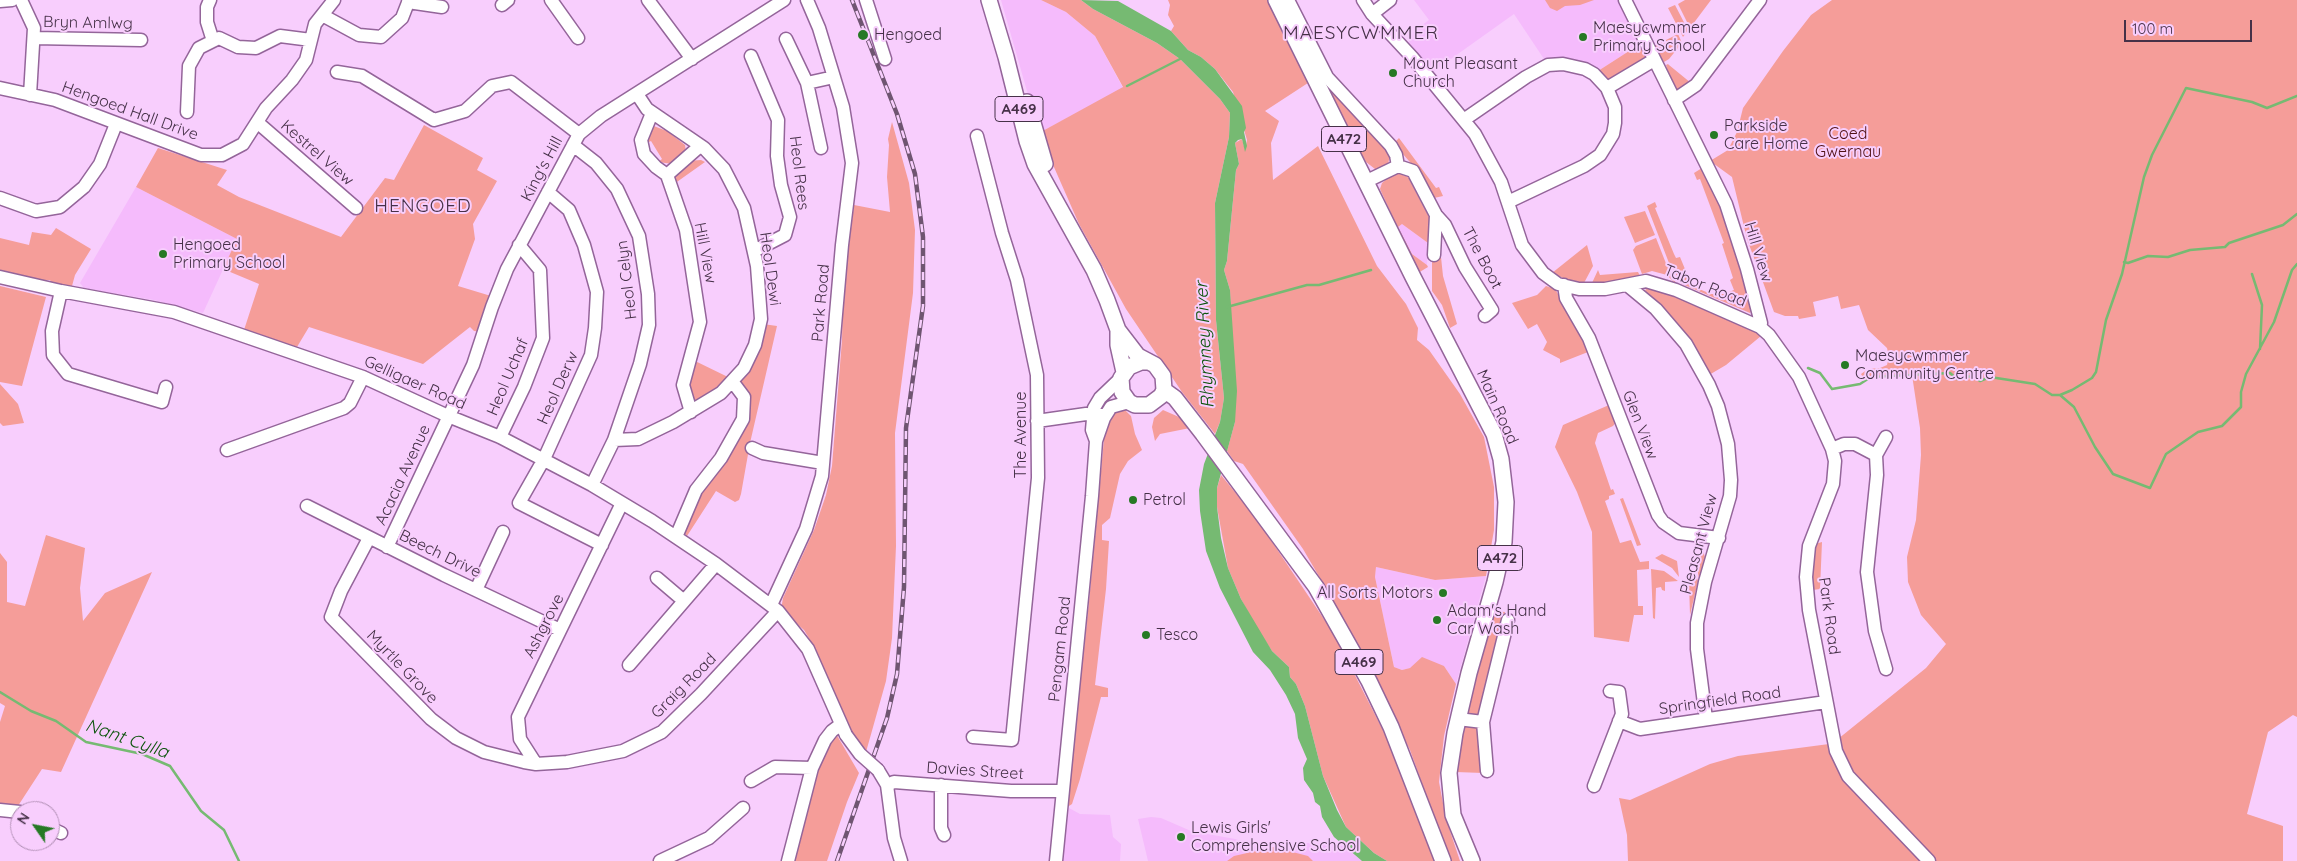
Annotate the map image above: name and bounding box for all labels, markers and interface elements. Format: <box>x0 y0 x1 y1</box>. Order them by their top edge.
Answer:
scale bar <box>2127 10 2254 42</box>
street label: Bryn Amlwg <box>43 13 133 33</box>
place label: Maesycwmmer Primary School <box>1593 18 1706 56</box>
text: 100 m <box>2132 19 2173 38</box>
district label: MAESYCWMMER <box>1282 22 1440 44</box>
place label: Hengoed <box>874 25 942 45</box>
marker: Hengoed <box>856 28 870 42</box>
marker: Maesycwmmer Primary School <box>1577 31 1589 43</box>
place label: Mount Pleasant Church <box>1403 54 1518 92</box>
marker: Mount Pleasant Church <box>1387 67 1399 79</box>
street label: Hengoed Hall Drive <box>59 77 201 145</box>
road number: A469 <box>995 96 1043 122</box>
street label: Kestrel View <box>277 116 357 190</box>
place label: Parkside Care Home <box>1724 116 1808 154</box>
park label: Coed Gwernau <box>1815 124 1881 162</box>
road number: A472 <box>1322 126 1366 152</box>
marker: Parkside Care Home <box>1708 129 1720 141</box>
street label: King's Hill <box>517 133 567 205</box>
street label: Heol Rees <box>785 135 813 211</box>
district label: HENGOED <box>373 195 473 217</box>
street label: Hill View <box>1740 220 1776 284</box>
street label: Hill View <box>690 221 720 285</box>
street label: The Boot <box>1458 224 1506 292</box>
street label: Heol Dewi <box>755 231 785 307</box>
place label: Hengoed Primary School <box>173 235 285 273</box>
street label: Heol Celyn <box>613 239 641 321</box>
marker: Hengoed Primary School <box>157 248 169 260</box>
street label: Tabor Road <box>1661 261 1749 311</box>
street label: Park Road <box>808 263 834 343</box>
water label: Rhymney River <box>1191 281 1219 409</box>
street label: Heol Uchaf <box>483 335 533 419</box>
place label: Maesycwmmer Community Centre <box>1855 346 1994 384</box>
street label: Heol Derw <box>533 348 583 428</box>
street label: Gelligaer Road <box>361 352 469 414</box>
marker: Maesycwmmer Community Centre <box>1839 359 1851 371</box>
street label: Main Road <box>1472 367 1522 447</box>
street label: Glen View <box>1618 388 1662 462</box>
street label: The Avenue <box>1011 392 1031 478</box>
street label: Acacia Avenue <box>371 422 435 528</box>
place label: Petrol <box>1143 490 1186 510</box>
street label: Pleasant View <box>1676 492 1722 596</box>
marker: Petrol <box>1127 494 1139 506</box>
street label: Beech Drive <box>396 526 484 582</box>
road number: A472 <box>1478 546 1522 570</box>
street label: Park Road <box>1814 576 1844 656</box>
place label: All Sorts Motors <box>1317 583 1433 603</box>
marker: All Sorts Motors <box>1437 587 1449 599</box>
street label: Ashgrove <box>520 591 568 661</box>
street label: Pengam Road <box>1045 595 1075 703</box>
place label: Adam's Hand Car Wash <box>1447 601 1546 639</box>
marker: Adam's Hand Car Wash <box>1431 614 1443 626</box>
place label: Tesco <box>1156 625 1198 645</box>
street label: Myrtle Grove <box>362 626 442 708</box>
marker: Tesco <box>1140 629 1152 641</box>
street label: Graig Road <box>647 649 721 723</box>
road number: A469 <box>1335 650 1383 674</box>
street label: Springfield Road <box>1658 683 1782 719</box>
water label: Nant Cylla <box>83 715 171 763</box>
street label: Davies Street <box>926 758 1024 784</box>
north arrow <box>10 801 60 851</box>
text: N <box>13 809 34 828</box>
place label: Lewis Girls' Comprehensive School <box>1191 818 1360 856</box>
marker: Lewis Girls' Comprehensive School <box>1175 831 1187 843</box>

